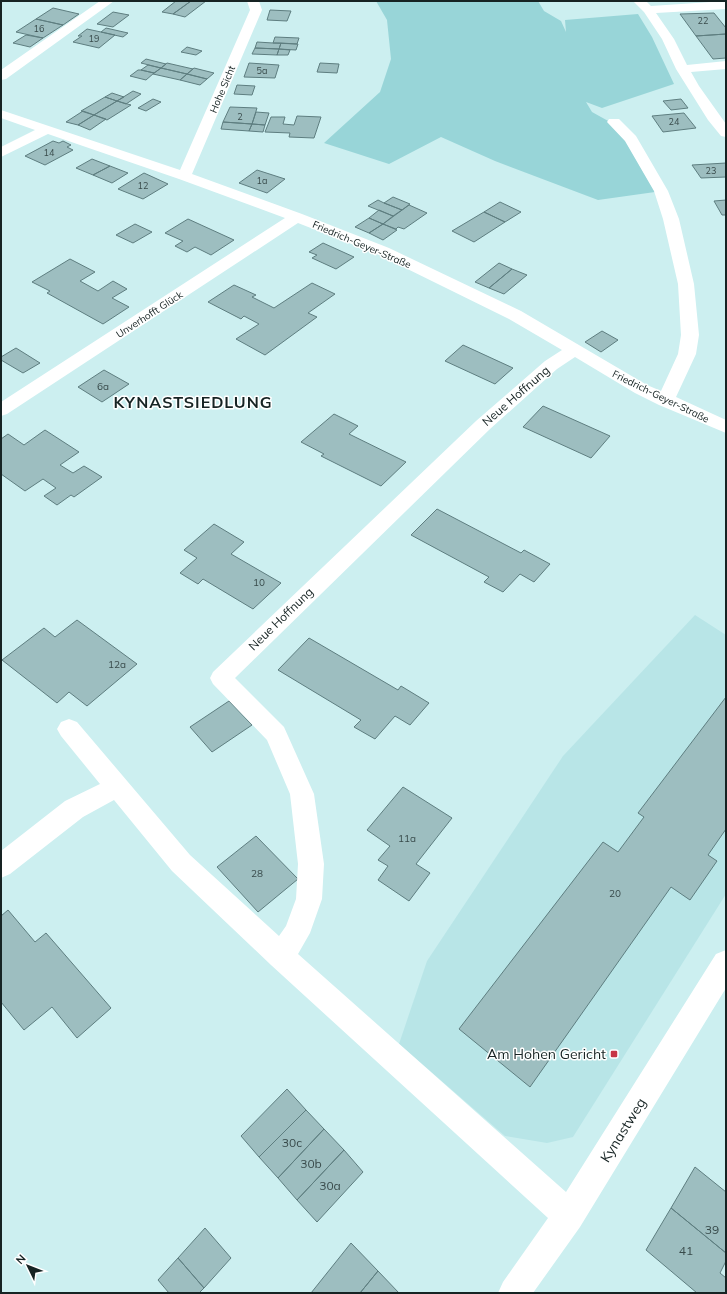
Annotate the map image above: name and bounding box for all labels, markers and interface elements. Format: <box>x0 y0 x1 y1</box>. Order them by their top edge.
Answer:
house number: 22 <box>698 15 708 26</box>
house number: 16 <box>34 23 44 34</box>
house number: 19 <box>89 33 99 44</box>
street label: Hohe Sicht <box>207 63 238 115</box>
house number: 5a <box>257 65 267 76</box>
house number: 2 <box>237 111 243 122</box>
house number: 24 <box>669 116 680 127</box>
house number: 14 <box>44 147 55 158</box>
house number: 23 <box>706 165 716 176</box>
house number: 1a <box>257 175 267 186</box>
house number: 12 <box>138 180 148 191</box>
street label: Friedrich-Geyer-Straße <box>310 218 413 271</box>
street label: Unverhofft Glück <box>113 288 186 341</box>
street label: Neue Hoffnung <box>479 362 552 429</box>
street label: Friedrich-Geyer-Straße <box>610 367 711 426</box>
house number: 6a <box>97 380 109 393</box>
district label: KYNASTSIEDLUNG <box>113 392 273 412</box>
house number: 10 <box>253 576 265 589</box>
street label: Neue Hoffnung <box>245 584 316 653</box>
house number: 12a <box>108 658 126 671</box>
house number: 11a <box>398 832 416 845</box>
house number: 28 <box>251 867 263 880</box>
house number: 20 <box>609 887 621 900</box>
place label: Am Hohen Gericht <box>487 1045 606 1063</box>
marker: Am Hohen Gericht <box>609 1049 619 1059</box>
street label: Kynastweg <box>596 1094 650 1166</box>
house number: 30c <box>282 1135 302 1150</box>
house number: 30b <box>300 1156 322 1171</box>
house number: 30a <box>319 1178 341 1193</box>
house number: 39 <box>705 1222 719 1237</box>
house number: 41 <box>679 1243 693 1258</box>
north arrow <box>8 1246 48 1286</box>
text: N <box>13 1251 29 1267</box>

